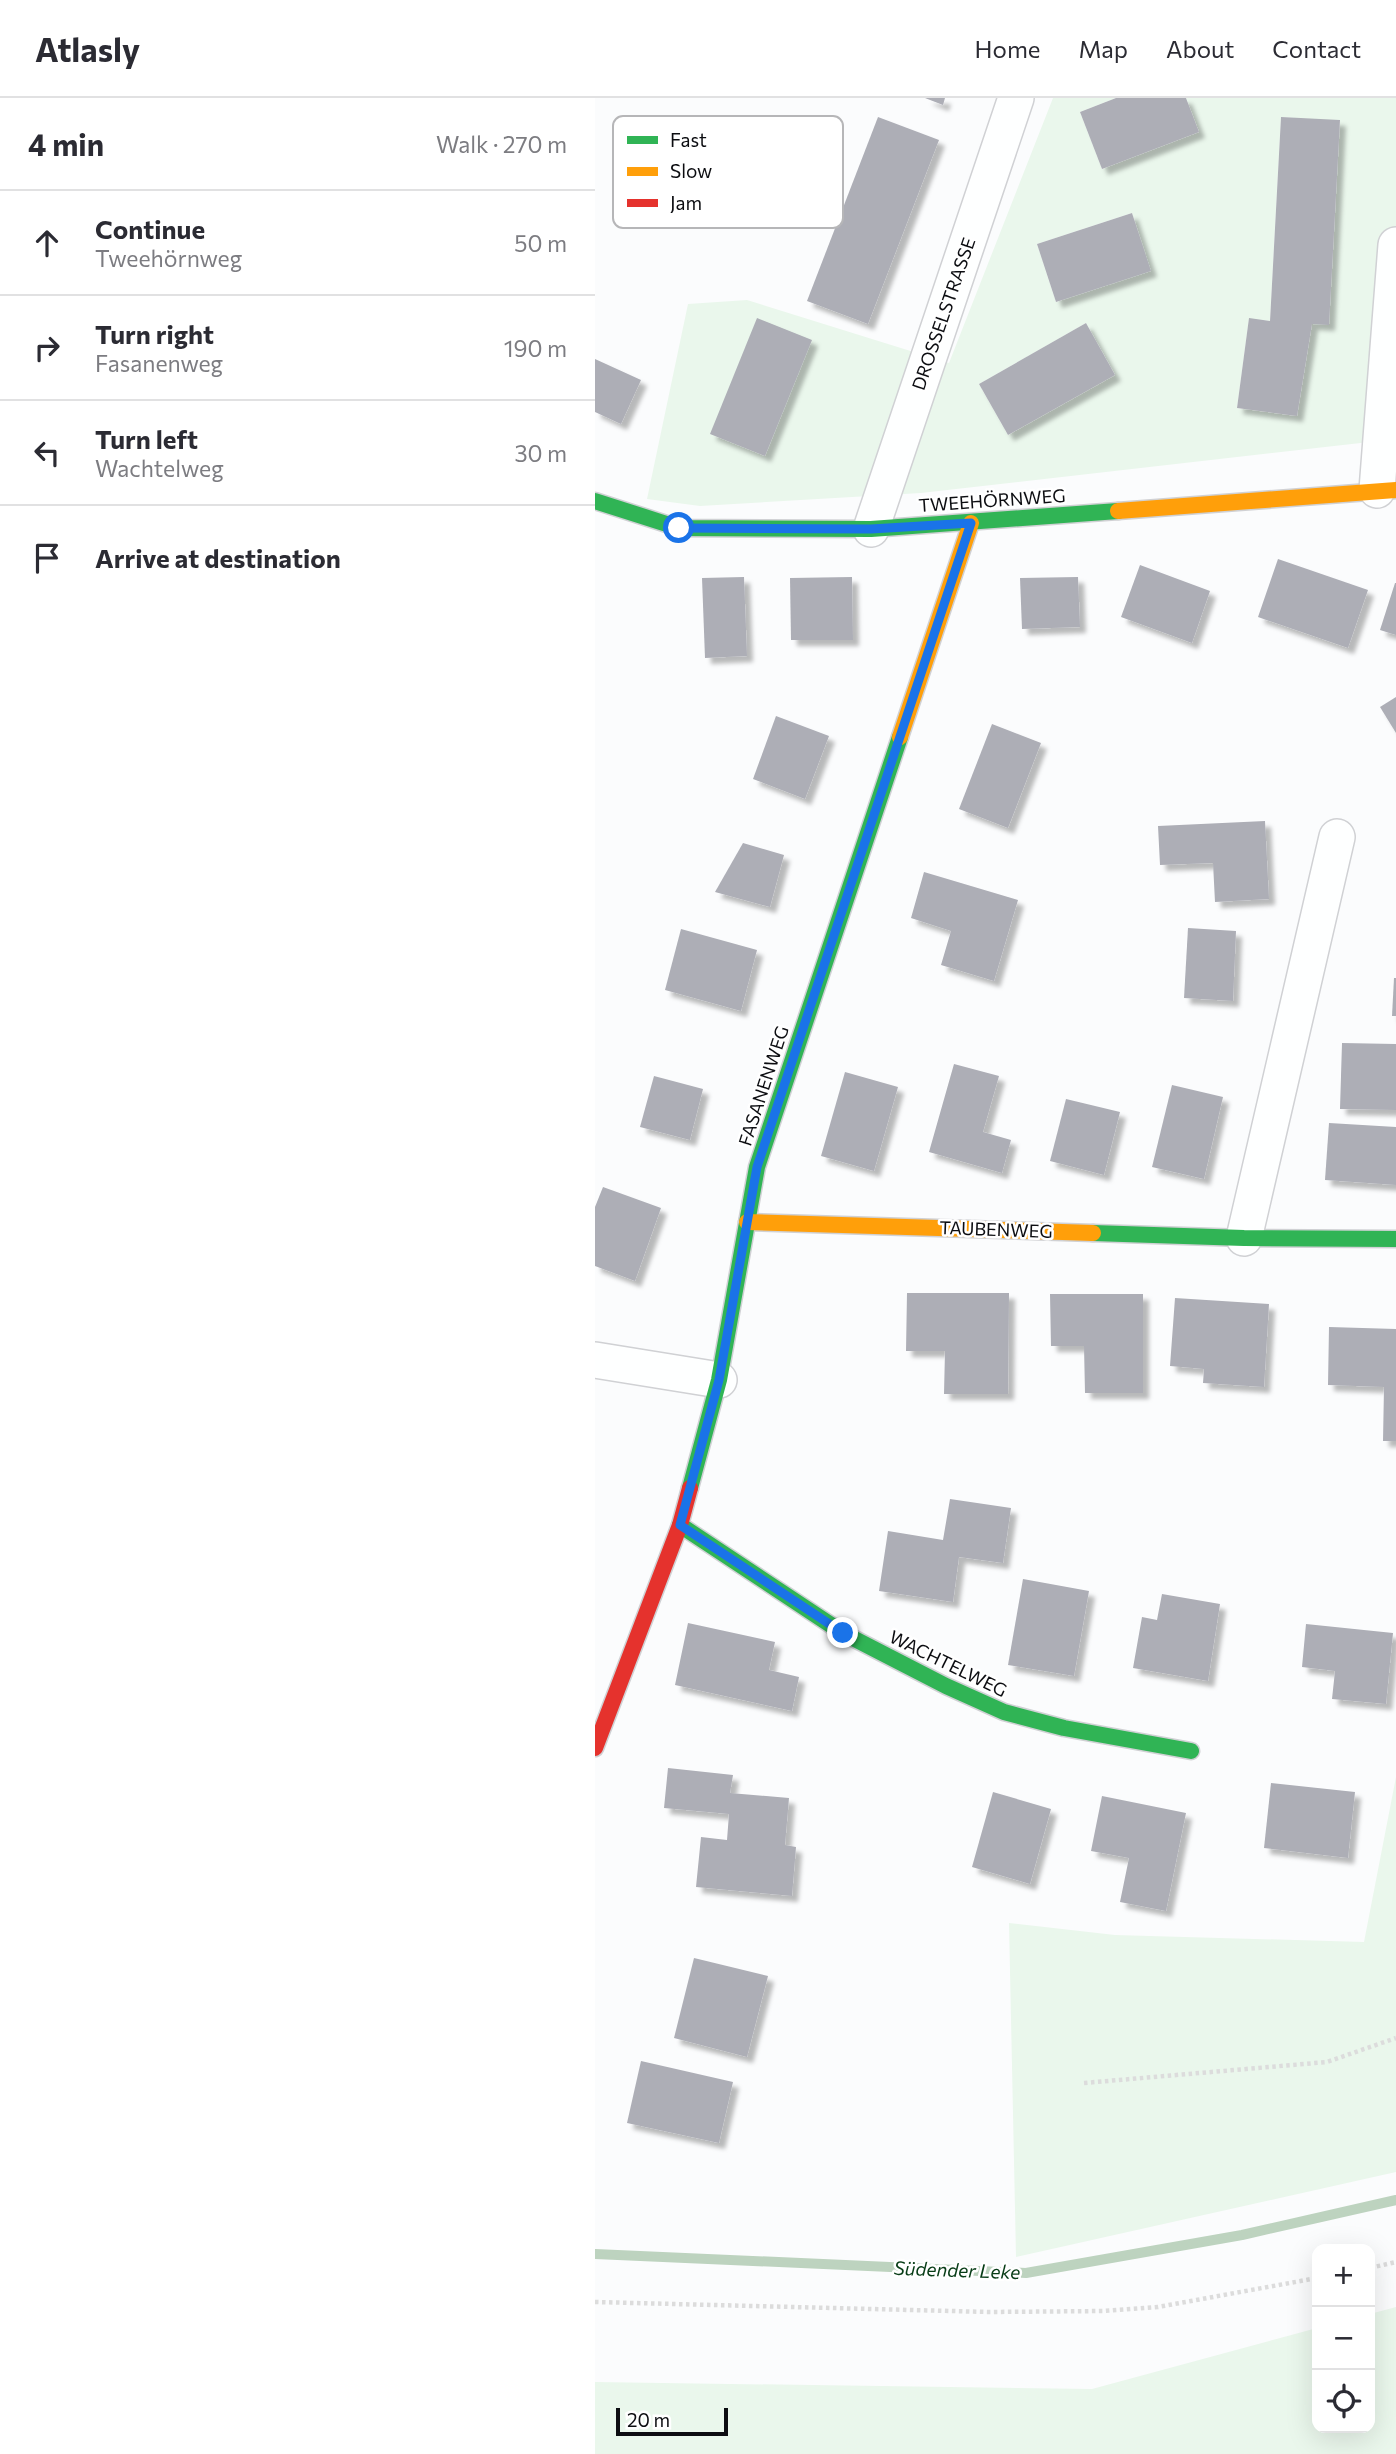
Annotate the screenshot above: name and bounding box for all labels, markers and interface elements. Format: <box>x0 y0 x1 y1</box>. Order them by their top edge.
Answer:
text: Atlasly <box>35 28 140 69</box>
text: Home <box>975 34 1041 63</box>
text: Map <box>1079 34 1128 63</box>
text: About <box>1166 34 1234 63</box>
text: Contact <box>1272 34 1361 63</box>
legend <box>613 116 843 228</box>
text: 4 min <box>28 125 104 162</box>
text: Fast <box>670 128 707 151</box>
text: Walk · 270 m <box>436 130 567 158</box>
text: Slow <box>670 159 712 182</box>
text: Jam <box>670 191 702 214</box>
text: Continue <box>95 213 205 244</box>
icon: ahead <box>28 224 66 262</box>
text: 50 m <box>514 229 567 257</box>
street label: DROSSELSTRASSE <box>907 234 980 393</box>
text: Tweehörnweg <box>95 244 242 272</box>
text: Turn right <box>95 318 214 349</box>
icon: right <box>28 329 66 367</box>
text: 190 m <box>504 334 567 362</box>
text: Fasanenweg <box>95 349 223 377</box>
text: Turn left <box>95 423 198 454</box>
icon: left <box>28 434 66 472</box>
text: 30 m <box>514 439 567 467</box>
text: Wachtelweg <box>95 454 224 482</box>
street label: TWEEHÖRNWEG <box>918 484 1066 516</box>
route start <box>663 512 694 543</box>
icon: arrive <box>28 539 66 577</box>
text: Arrive at destination <box>95 542 341 573</box>
street label: FASANENWEG <box>733 1023 793 1149</box>
street label: TAUBENWEG <box>939 1216 1053 1242</box>
route end <box>827 1617 858 1648</box>
street label: WACHTELWEG <box>886 1625 1011 1701</box>
map controls <box>1312 2244 1375 2433</box>
button: + <box>1312 2244 1375 2307</box>
water label: Südender Leke <box>893 2256 1021 2283</box>
button: − <box>1312 2307 1375 2370</box>
button: locate <box>1312 2370 1375 2433</box>
scale bar <box>616 2405 728 2437</box>
text: 20 m <box>627 2408 670 2431</box>

